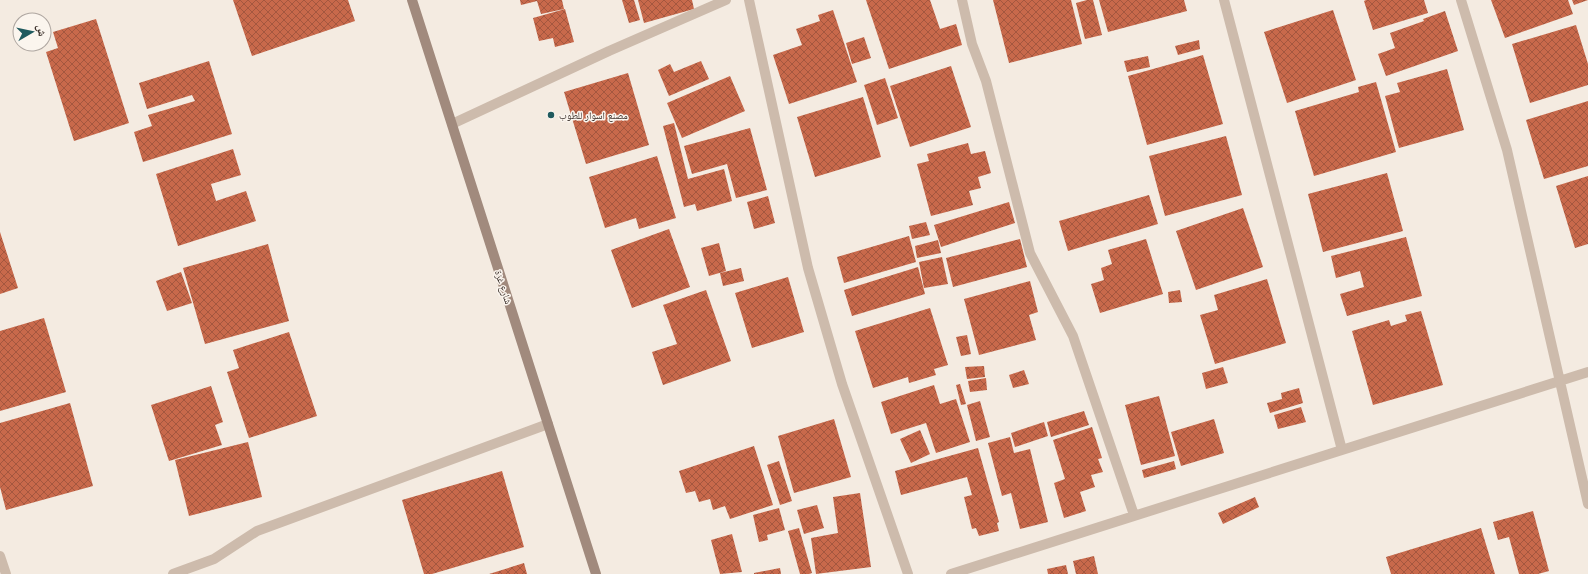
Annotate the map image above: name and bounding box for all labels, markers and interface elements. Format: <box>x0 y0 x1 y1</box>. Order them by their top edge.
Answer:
north arrow <box>12 12 52 52</box>
text: ش <box>33 24 50 38</box>
place label: مصنع اسوار للطوب <box>559 109 628 122</box>
marker: مصنع اسوار للطوب <box>546 110 556 120</box>
street label: شارع غزة <box>492 269 515 306</box>

